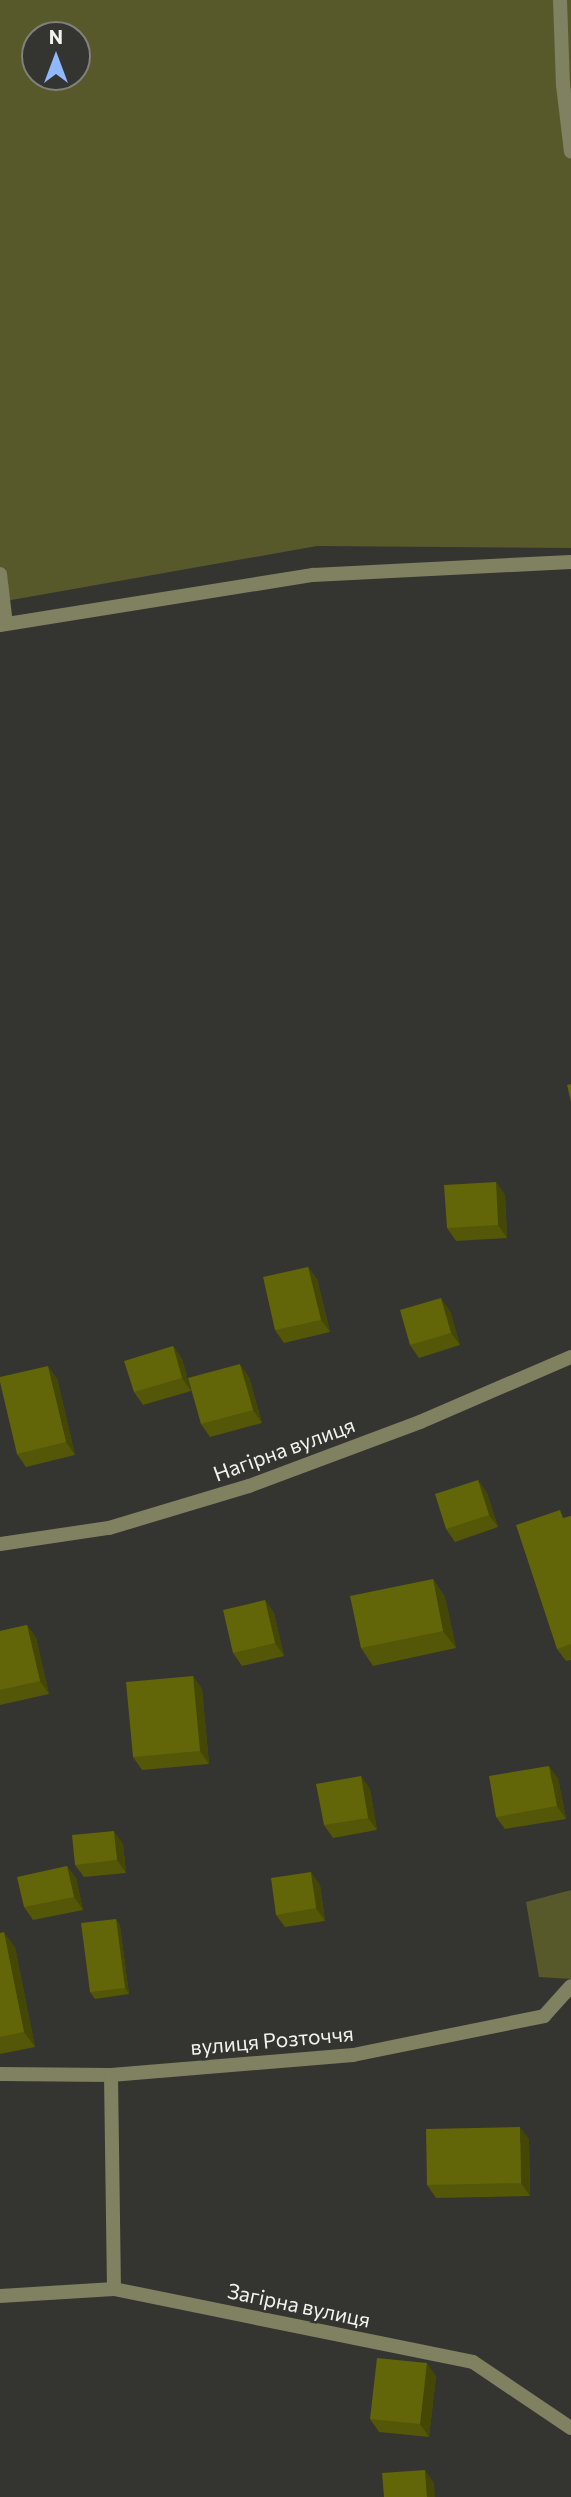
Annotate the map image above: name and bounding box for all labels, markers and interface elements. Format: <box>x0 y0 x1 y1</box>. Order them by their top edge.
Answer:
north arrow <box>21 21 91 91</box>
text: N <box>49 25 63 48</box>
street label: Нагірна вулиця <box>210 1412 358 1486</box>
street label: вулиця Розточчя <box>189 2020 355 2060</box>
street label: Загірна вулиця <box>225 2278 373 2332</box>

